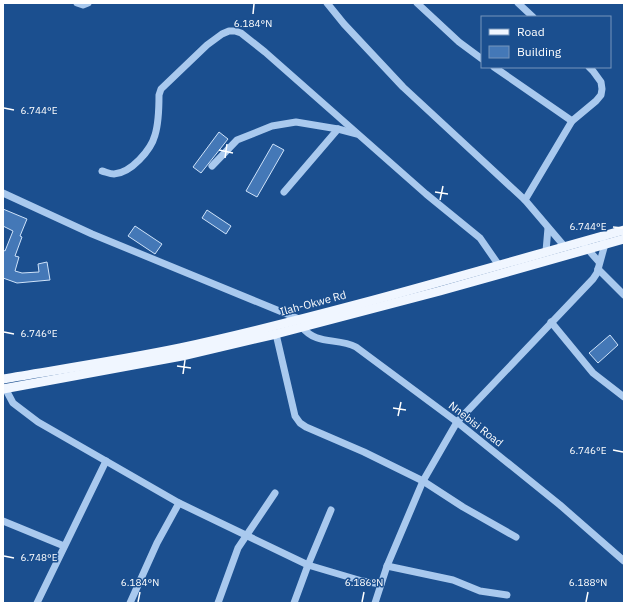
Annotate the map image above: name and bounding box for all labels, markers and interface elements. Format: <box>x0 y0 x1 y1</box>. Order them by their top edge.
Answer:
legend <box>481 16 611 68</box>
text: 6.184°N <box>234 17 272 30</box>
text: Road <box>517 24 545 39</box>
text: Building <box>517 44 562 59</box>
text: 6.744°E <box>20 104 58 117</box>
text: 6.744°E <box>569 220 607 233</box>
street label: Ilah-Okwe Rd <box>278 287 348 319</box>
text: 6.746°E <box>20 327 58 340</box>
street label: Nnebisi Road <box>446 398 506 450</box>
text: 6.746°E <box>569 444 607 457</box>
text: 6.748°E <box>20 551 58 564</box>
text: 6.184°N <box>121 576 159 589</box>
text: 6.186°N <box>345 576 383 589</box>
text: 6.188°N <box>569 576 607 589</box>

